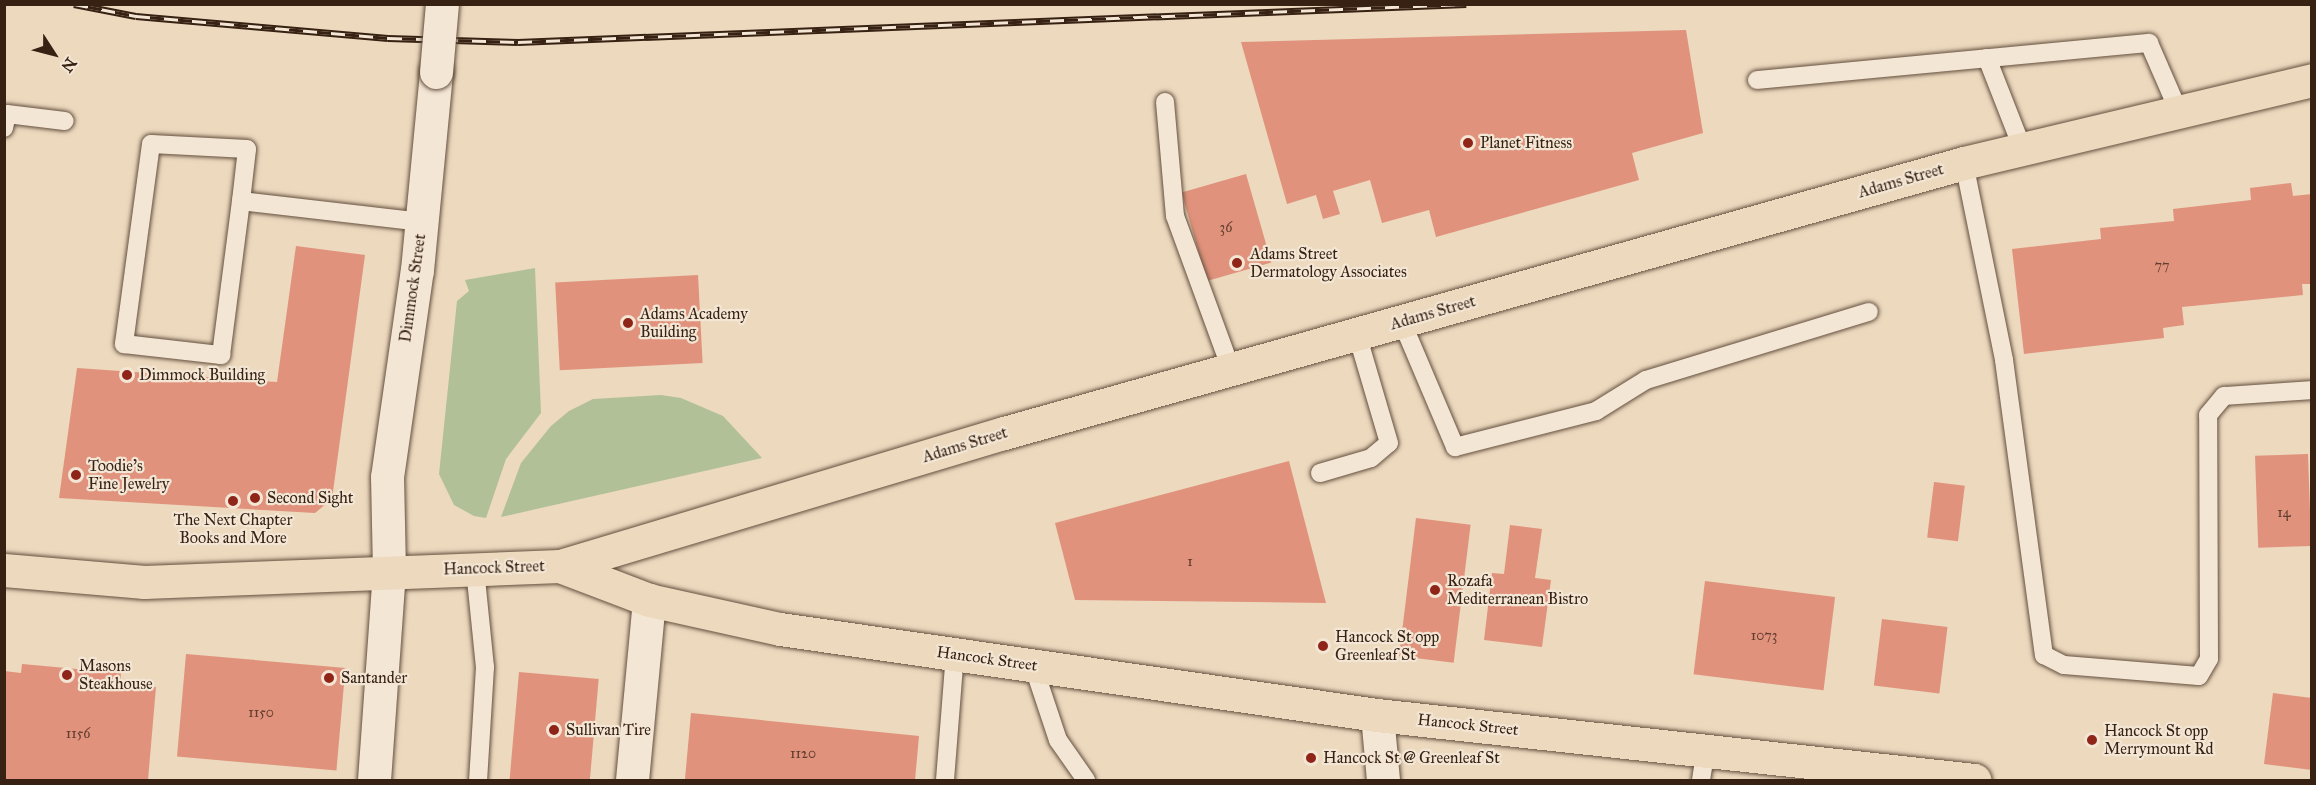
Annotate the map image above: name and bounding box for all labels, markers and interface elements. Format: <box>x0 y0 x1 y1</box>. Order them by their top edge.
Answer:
north arrow <box>24 24 84 84</box>
text: N <box>57 54 81 76</box>
place label: Planet Fitness <box>1480 133 1572 153</box>
marker: Planet Fitness <box>1461 136 1475 150</box>
street label: Adams Street <box>1856 160 1946 202</box>
house number: 36 <box>1220 220 1232 236</box>
street label: Dimmock Street <box>396 232 430 344</box>
place label: Adams Street Dermatology Associates <box>1250 244 1407 282</box>
marker: Adams Street Dermatology Associates <box>1228 254 1246 272</box>
house number: 77 <box>2155 258 2169 274</box>
street label: Adams Street <box>1388 292 1478 334</box>
place label: Adams Academy Building <box>640 304 748 342</box>
marker: Adams Academy Building <box>621 316 635 330</box>
place label: Dimmock Building <box>139 365 265 385</box>
marker: Dimmock Building <box>120 368 134 382</box>
street label: Adams Street <box>920 423 1010 467</box>
place label: Toodie's Fine Jewelry <box>88 456 169 494</box>
marker: Toodie's Fine Jewelry <box>69 468 83 482</box>
place label: Second Sight <box>267 488 353 508</box>
marker: Second Sight <box>248 491 262 505</box>
marker: The Next Chapter Books and More <box>226 494 240 508</box>
house number: 14 <box>2277 505 2291 521</box>
place label: The Next Chapter Books and More <box>174 510 292 548</box>
house number: 1 <box>1187 554 1193 570</box>
street label: Hancock Street <box>443 557 545 579</box>
place label: Rozafa Mediterranean Bistro <box>1447 571 1588 609</box>
marker: Rozafa Mediterranean Bistro <box>1428 583 1442 597</box>
place label: Hancock St opp Greenleaf St <box>1335 627 1439 665</box>
house number: 1073 <box>1751 628 1777 644</box>
marker: Hancock St opp Greenleaf St <box>1316 639 1330 653</box>
street label: Hancock Street <box>935 642 1039 676</box>
place label: Masons Steakhouse <box>79 656 153 694</box>
marker: Masons Steakhouse <box>60 668 74 682</box>
place label: Santander <box>341 668 407 688</box>
marker: Santander <box>322 671 336 685</box>
house number: 1150 <box>248 705 274 721</box>
street label: Hancock Street <box>1416 710 1520 740</box>
place label: Sullivan Tire <box>566 720 651 740</box>
place label: Hancock St opp Merrymount Rd <box>2104 721 2214 759</box>
marker: Sullivan Tire <box>547 723 561 737</box>
house number: 1156 <box>66 726 90 742</box>
marker: Hancock St opp Merrymount Rd <box>2085 733 2099 747</box>
house number: 1120 <box>790 746 816 762</box>
place label: Hancock St @ Greenleaf St <box>1323 748 1500 768</box>
marker: Hancock St @ Greenleaf St <box>1304 751 1318 765</box>

